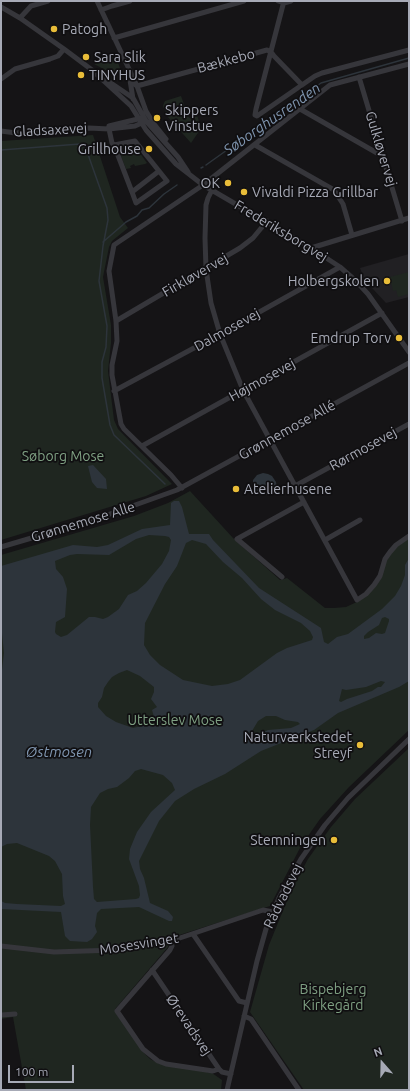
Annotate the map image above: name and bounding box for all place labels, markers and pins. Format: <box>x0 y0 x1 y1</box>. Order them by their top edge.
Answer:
place label: Patogh <box>62 21 107 37</box>
marker: Patogh <box>49 24 59 34</box>
place label: Sara Slik <box>94 49 146 65</box>
marker: Sara Slik <box>81 52 91 62</box>
place label: TINYHUS <box>89 67 145 83</box>
marker: TINYHUS <box>76 70 86 80</box>
place label: Skippers Vinstue <box>165 102 218 134</box>
marker: Skippers Vinstue <box>152 113 162 123</box>
place label: Grillhouse <box>78 141 141 157</box>
marker: Grillhouse <box>144 144 154 154</box>
place label: OK <box>201 175 220 191</box>
marker: OK <box>223 178 233 188</box>
place label: Vivaldi Pizza Grillbar <box>252 184 378 200</box>
marker: Vivaldi Pizza Grillbar <box>239 187 249 197</box>
place label: Holbergskolen <box>288 273 379 289</box>
marker: Holbergskolen <box>382 276 392 286</box>
place label: Emdrup Torv <box>310 330 391 346</box>
marker: Emdrup Torv <box>394 333 404 343</box>
place label: Atelierhusene <box>244 481 332 497</box>
marker: Atelierhusene <box>231 484 241 494</box>
place label: Naturværkstedet Streyf <box>244 729 352 762</box>
marker: Naturværkstedet Streyf <box>355 740 365 750</box>
place label: Stemningen <box>250 832 326 848</box>
marker: Stemningen <box>329 835 339 845</box>

